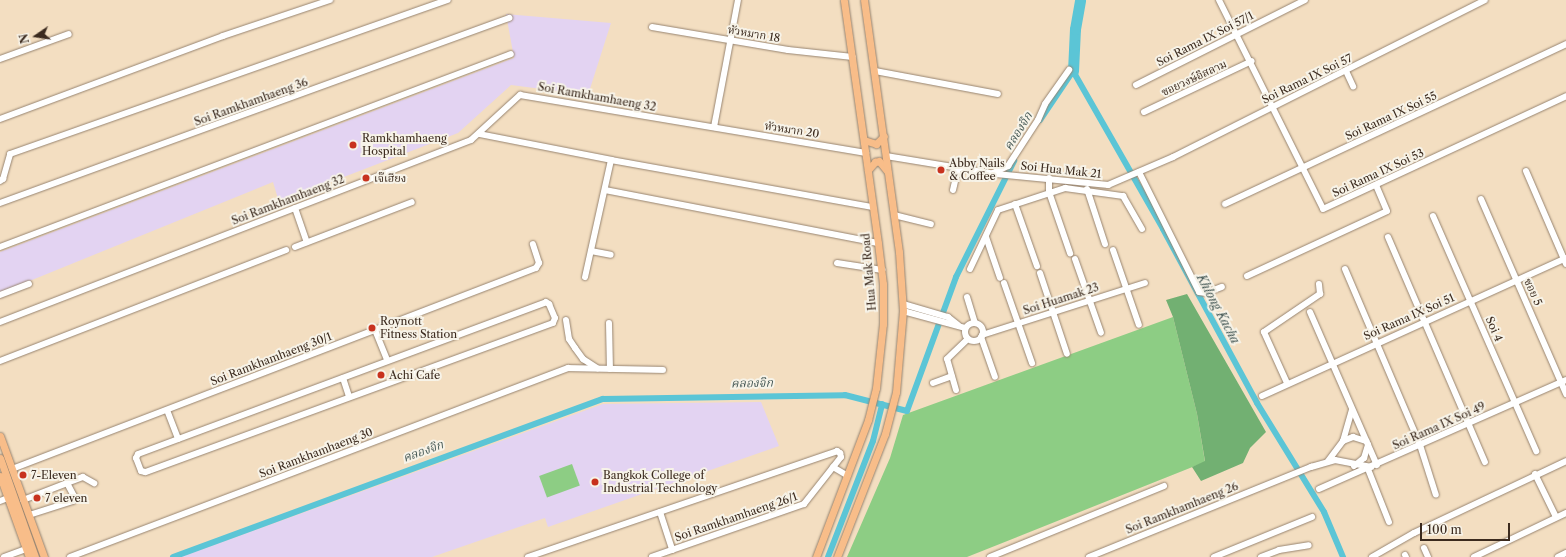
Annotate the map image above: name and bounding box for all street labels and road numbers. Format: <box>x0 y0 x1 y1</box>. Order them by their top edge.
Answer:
street label: Soi Rama IX Soi 57/1 <box>1154 9 1256 69</box>
street label: หัวหมาก 18 <box>727 23 781 45</box>
street label: Soi Rama IX Soi 57 <box>1260 51 1354 107</box>
street label: ซอยวงษ์อิสลาม <box>1159 57 1229 99</box>
street label: Soi Ramkhamhaeng 36 <box>192 75 310 129</box>
street label: Soi Ramkhamhaeng 32 <box>537 80 657 114</box>
street label: Soi Rama IX Soi 55 <box>1343 89 1439 143</box>
street label: หัวหมาก 20 <box>764 119 820 141</box>
street label: Soi Rama IX Soi 53 <box>1330 146 1426 200</box>
street label: Soi Hua Mak 21 <box>1020 159 1102 181</box>
street label: Soi Ramkhamhaeng 32 <box>230 172 346 228</box>
street label: Hua Mak Road <box>859 233 879 311</box>
street label: ซอย 5 <box>1521 276 1545 308</box>
street label: Soi Huamak 23 <box>1021 280 1101 318</box>
street label: Soi Rama IX Soi 51 <box>1361 291 1457 343</box>
street label: Soi 4 <box>1483 314 1505 344</box>
street label: Soi Ramkhamhaeng 30/1 <box>208 330 334 388</box>
street label: Soi Rama IX Soi 49 <box>1390 400 1488 452</box>
street label: Soi Ramkhamhaeng 30 <box>257 425 375 481</box>
street label: Soi Ramkhamhaeng 26 <box>1124 479 1240 537</box>
street label: Soi Ramkhamhaeng 26/1 <box>673 490 799 544</box>

